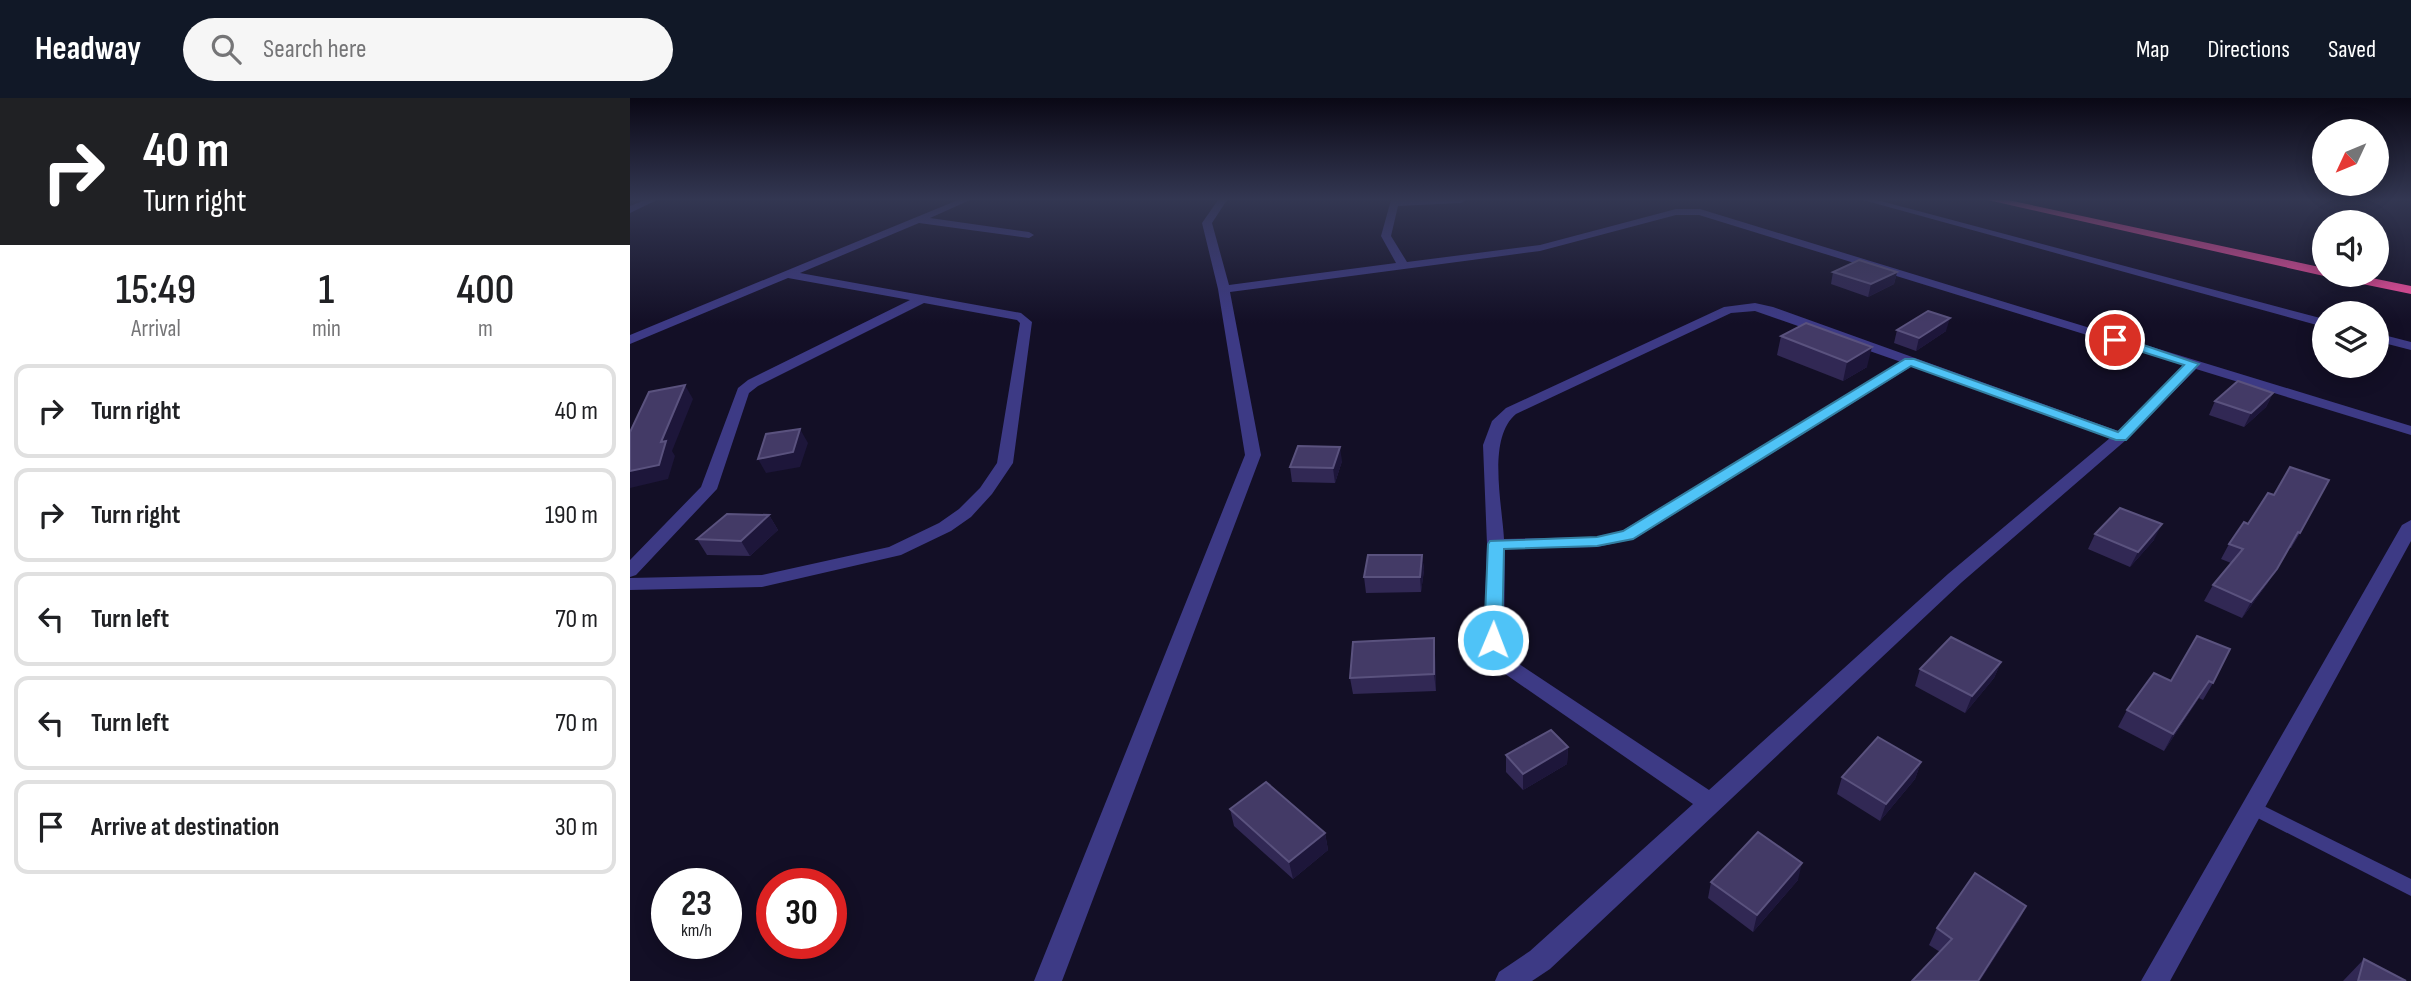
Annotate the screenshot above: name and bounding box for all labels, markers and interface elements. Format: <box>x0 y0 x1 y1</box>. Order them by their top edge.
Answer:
search box <box>183 18 673 81</box>
text: Headway <box>35 29 141 69</box>
icon: search <box>207 30 245 68</box>
text: Search here <box>263 34 366 65</box>
text: Map <box>2136 35 2169 64</box>
text: Directions <box>2207 35 2290 64</box>
text: Saved <box>2328 35 2376 64</box>
north arrow <box>2312 119 2389 196</box>
map controls <box>2312 119 2389 378</box>
text: 40 m <box>143 122 229 181</box>
icon: right <box>28 126 119 217</box>
text: Turn right <box>143 182 247 221</box>
button: sound <box>2312 210 2389 287</box>
text: 15:49 <box>116 265 196 316</box>
text: 1 <box>319 265 334 316</box>
text: 400 <box>457 265 514 316</box>
button: layers <box>2312 301 2389 378</box>
pin <box>2085 310 2145 370</box>
text: Arrival <box>131 315 181 343</box>
text: min <box>312 315 341 343</box>
text: m <box>478 315 493 343</box>
icon: arrive <box>2096 321 2134 359</box>
icon: right <box>32 392 70 430</box>
text: Turn right <box>91 396 180 427</box>
text: 40 m <box>555 396 598 427</box>
icon: right <box>32 496 70 534</box>
text: Turn right <box>91 500 180 531</box>
text: 190 m <box>545 500 598 531</box>
icon: left <box>32 600 70 638</box>
position arrow <box>1456 603 1530 677</box>
text: Turn left <box>91 604 169 635</box>
text: 70 m <box>555 604 598 635</box>
icon: left <box>32 704 70 742</box>
text: Turn left <box>91 708 169 739</box>
text: 70 m <box>555 708 598 739</box>
icon: arrive <box>32 808 70 846</box>
text: Arrive at destination <box>91 812 279 843</box>
text: 30 m <box>555 812 598 843</box>
speed limit sign: 30 <box>756 868 847 959</box>
text: 23 <box>681 883 712 926</box>
text: km/h <box>681 920 712 941</box>

